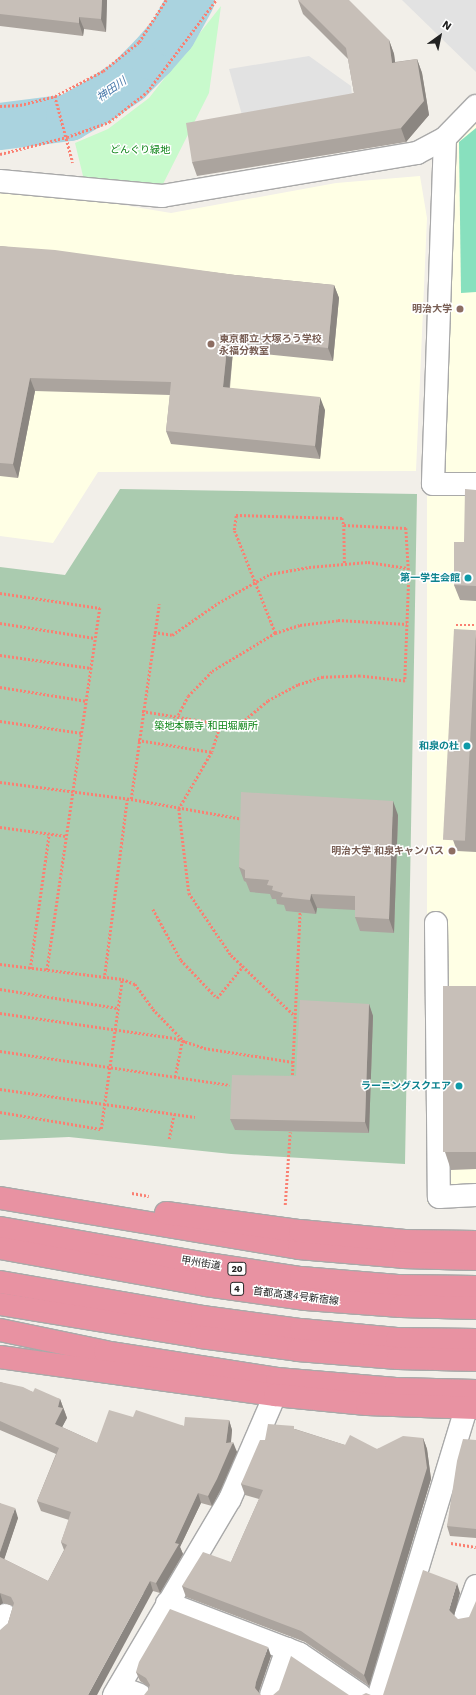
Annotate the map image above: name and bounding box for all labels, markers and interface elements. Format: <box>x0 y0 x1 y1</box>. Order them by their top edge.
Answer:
north arrow <box>420 16 460 56</box>
text: N <box>440 18 454 33</box>
water label: 神田川 <box>95 75 129 105</box>
park label: どんぐり緑地 <box>110 144 170 156</box>
place label: 明治大学 <box>412 303 452 315</box>
marker: 明治大学 <box>455 304 465 314</box>
place label: 東京都立 大塚ろう学校 永福分教室 <box>219 332 322 356</box>
marker: 東京都立 大塚ろう学校 永福分教室 <box>206 339 216 349</box>
place label: 第一学生会館 <box>400 572 460 584</box>
marker: 第一学生会館 <box>463 573 473 583</box>
park label: 築地本願寺 和田堀廟所 <box>154 720 258 732</box>
place label: 和泉の杜 <box>419 740 459 752</box>
marker: 和泉の杜 <box>462 741 472 751</box>
place label: 明治大学 和泉キャンパス <box>331 845 444 857</box>
marker: 明治大学 和泉キャンパス <box>447 846 457 856</box>
place label: ラーニングスクエア <box>361 1080 451 1092</box>
marker: ラーニングスクエア <box>454 1081 464 1091</box>
street label: 甲州街道 <box>180 1254 222 1272</box>
road number: 20 <box>227 1262 247 1276</box>
road number: 4 <box>230 1282 244 1296</box>
street label: 首都高速4号新宿線 <box>253 1285 339 1307</box>

